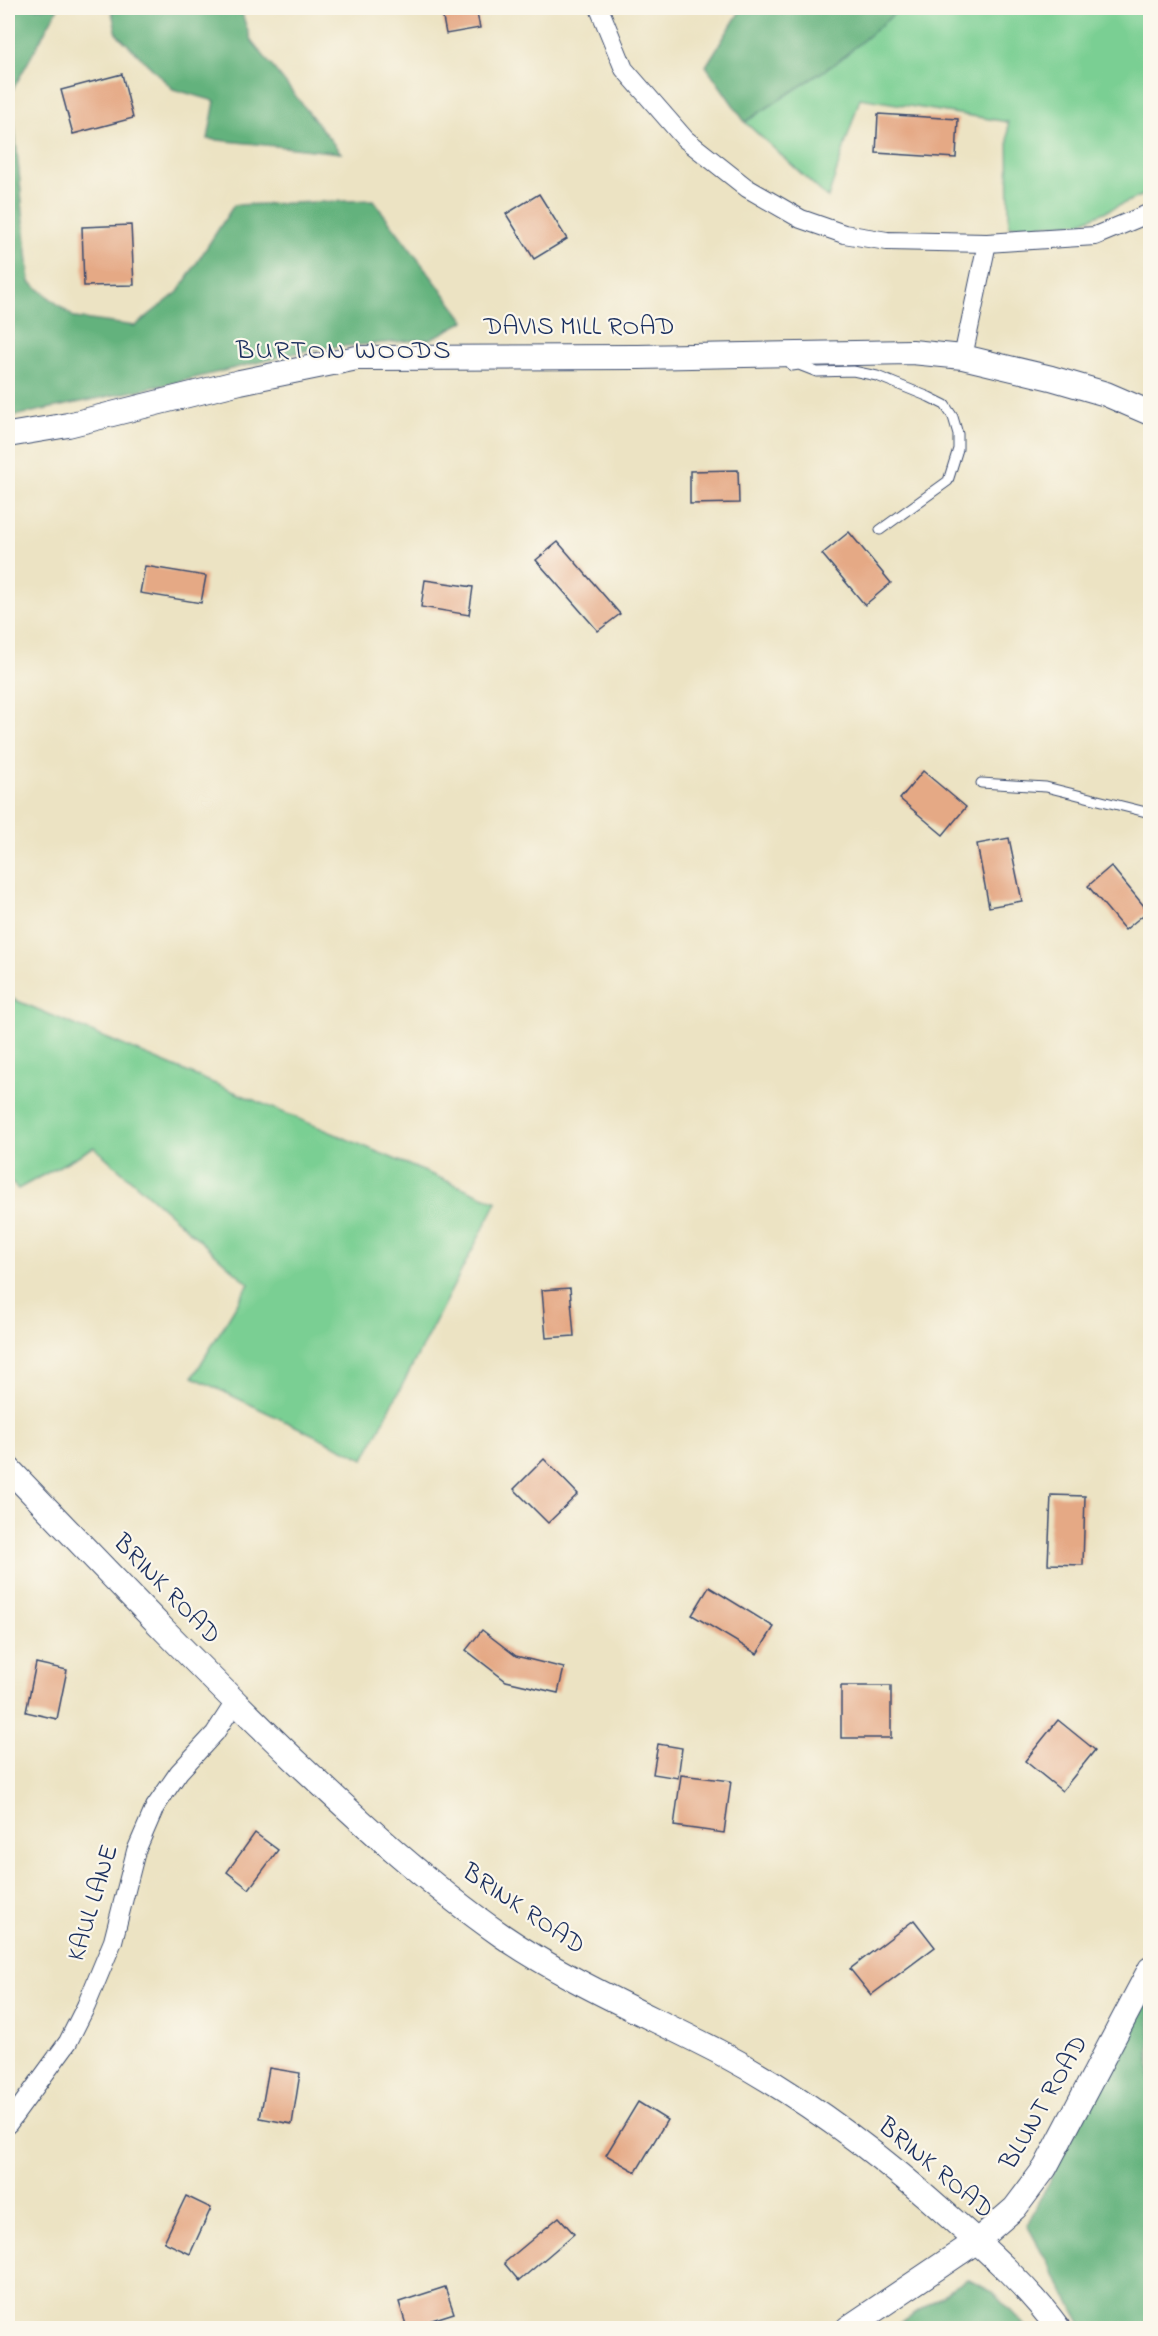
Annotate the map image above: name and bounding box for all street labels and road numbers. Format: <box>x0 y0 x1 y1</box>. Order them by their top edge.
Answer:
street label: DAVIS MILL ROAD <box>482 309 675 347</box>
street label: BRINK ROAD <box>103 1525 229 1654</box>
street label: KAUL LANE <box>58 1840 130 1966</box>
street label: BRINK ROAD <box>453 1854 592 1965</box>
street label: BLUNT ROAD <box>991 2029 1099 2178</box>
street label: BRINK ROAD <box>868 2108 1001 2229</box>

